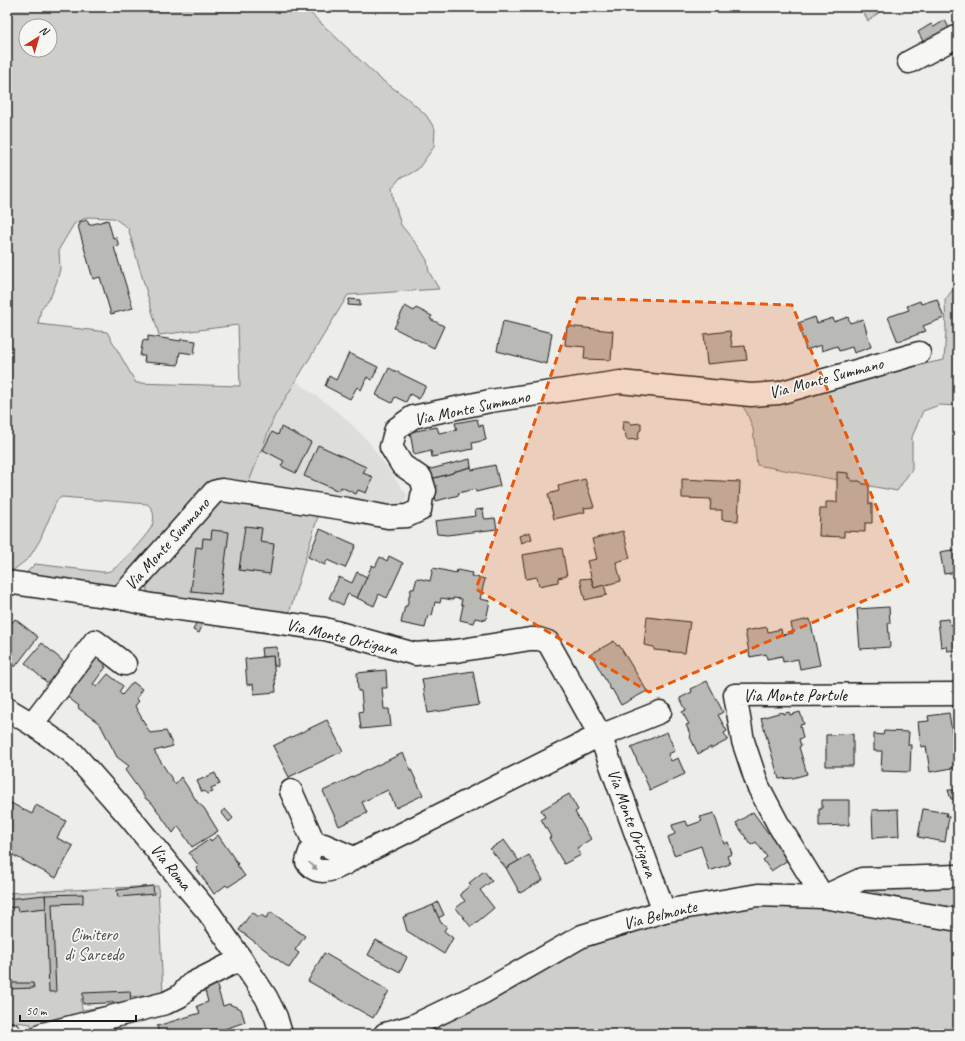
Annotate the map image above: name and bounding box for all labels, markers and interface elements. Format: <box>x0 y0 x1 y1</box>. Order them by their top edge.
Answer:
north arrow <box>18 18 58 58</box>
text: N <box>37 22 53 39</box>
street label: Via Monte Summano <box>767 352 886 403</box>
street label: Via Monte Summano <box>413 385 532 430</box>
street label: Via Monte Summano <box>120 493 215 595</box>
street label: Via Monte Ortigara <box>284 614 401 660</box>
street label: Via Monte Portule <box>743 685 848 706</box>
street label: Via Monte Ortigara <box>603 766 662 881</box>
street label: Via Roma <box>146 839 197 896</box>
one-way arrow <box>308 861 318 870</box>
street label: Via Belmonte <box>621 895 700 934</box>
park label: Cimitero di Sarcedo <box>64 924 125 965</box>
scale bar <box>20 997 136 1023</box>
text: 50 m <box>26 1003 48 1019</box>

